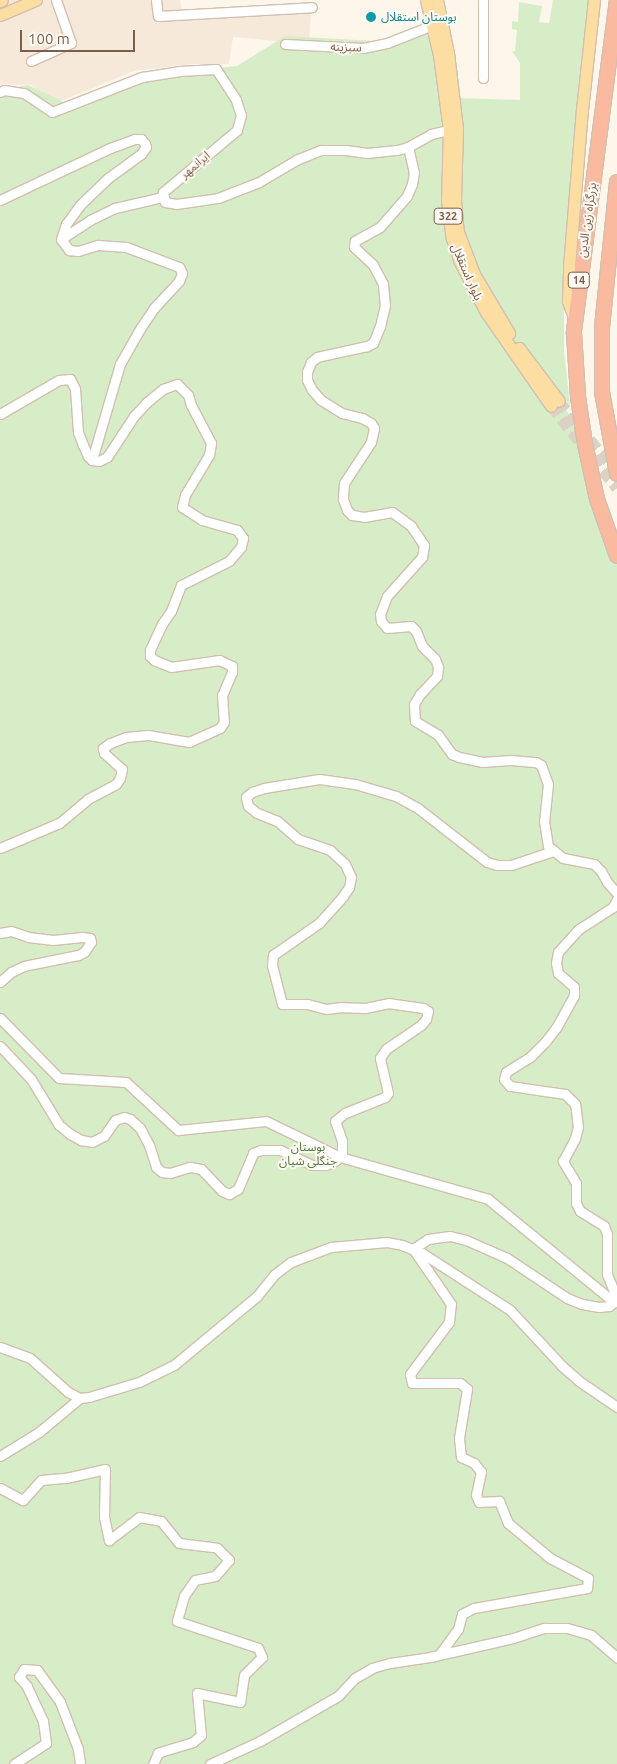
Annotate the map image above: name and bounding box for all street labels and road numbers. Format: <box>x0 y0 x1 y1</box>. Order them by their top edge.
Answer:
street label: سبزینه <box>330 39 362 55</box>
street label: ایرانمهر <box>177 148 213 182</box>
street label: بزرگراه زین الدین <box>575 182 599 258</box>
road number: 322 <box>433 208 463 225</box>
street label: بلوار استقلال <box>448 241 486 303</box>
road number: 14 <box>568 272 590 288</box>

